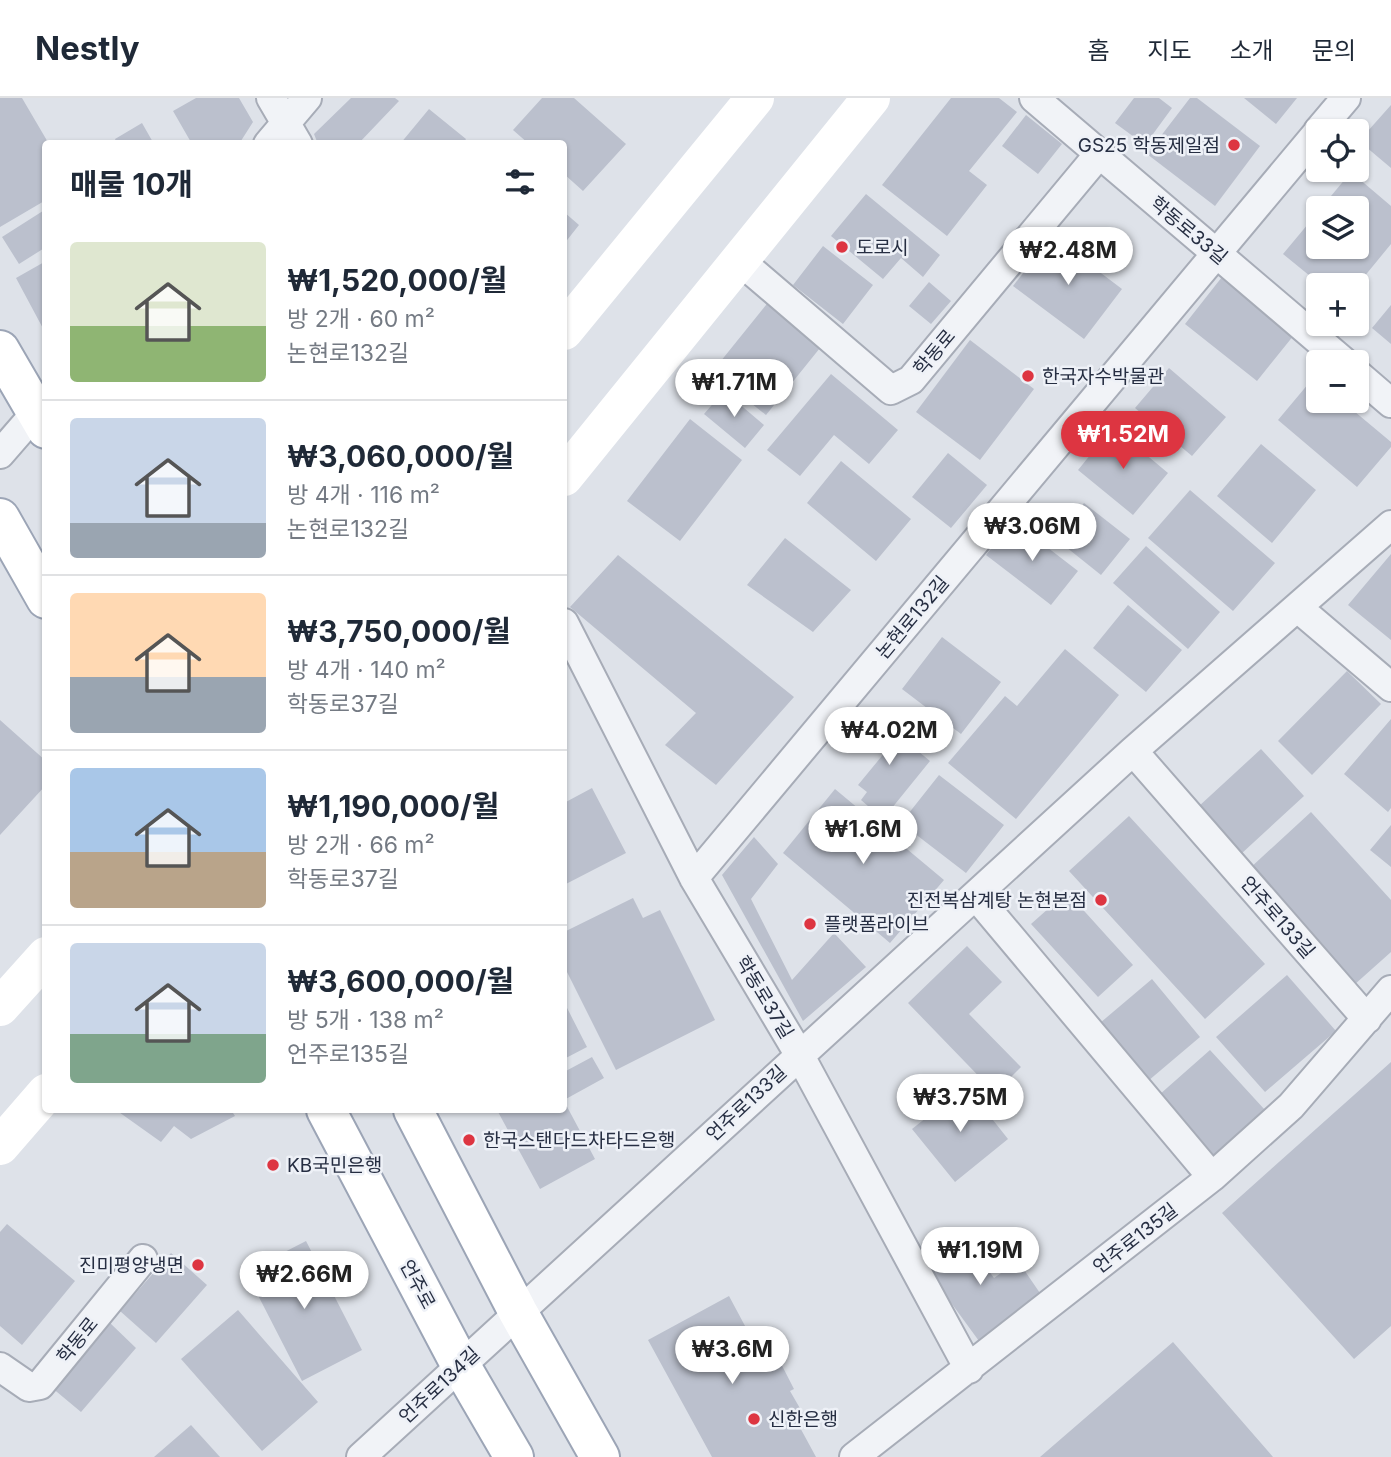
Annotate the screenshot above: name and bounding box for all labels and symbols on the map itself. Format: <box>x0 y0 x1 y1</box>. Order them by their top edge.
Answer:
place label: GS25 학동제일점 <box>1078 134 1220 157</box>
marker: GS25 학동제일점 <box>1226 137 1242 153</box>
street label: 학동로33길 <box>1146 192 1232 269</box>
pin: ₩2.48M <box>1011 228 1125 287</box>
place label: 도로시 <box>856 236 908 259</box>
marker: 도로시 <box>834 239 850 255</box>
street label: 학동로 <box>909 325 960 380</box>
pin: ₩1.71M <box>677 360 791 419</box>
place label: 한국자수박물관 <box>1042 365 1164 388</box>
marker: 한국자수박물관 <box>1020 368 1036 384</box>
pin: ₩1.52M <box>1066 412 1180 471</box>
pin: ₩3.06M <box>975 504 1089 563</box>
street label: 논현로132길 <box>871 571 954 663</box>
pin: ₩4.02M <box>832 708 946 767</box>
pin: ₩1.6M <box>814 806 912 866</box>
street label: 언주로133길 <box>1236 872 1319 963</box>
place label: 진전복삼계탕 논현본점 <box>907 889 1087 912</box>
marker: 진전복삼계탕 논현본점 <box>1093 892 1109 908</box>
place label: 플랫폼라이브 <box>824 913 929 936</box>
marker: 플랫폼라이브 <box>802 916 818 932</box>
street label: 학동로37길 <box>731 952 798 1043</box>
street label: 언주로133길 <box>702 1060 791 1146</box>
pin: ₩3.75M <box>903 1074 1017 1134</box>
place label: 한국스탠다드차타드은행 <box>483 1129 675 1152</box>
marker: 한국스탠다드차타드은행 <box>461 1132 477 1148</box>
place label: KB국민은행 <box>287 1154 382 1177</box>
marker: KB국민은행 <box>265 1157 281 1173</box>
street label: 언주로135길 <box>1088 1198 1182 1279</box>
pin: ₩1.19M <box>923 1228 1037 1287</box>
pin: ₩2.66M <box>247 1252 361 1311</box>
place label: 진미평양냉면 <box>79 1254 184 1277</box>
street label: 언주로 <box>395 1256 440 1313</box>
marker: 진미평양냉면 <box>190 1257 206 1273</box>
street label: 학동로 <box>52 1313 103 1368</box>
pin: ₩3.6M <box>683 1326 781 1386</box>
street label: 언주로134길 <box>394 1342 484 1428</box>
place label: 신한은행 <box>768 1408 838 1431</box>
marker: 신한은행 <box>746 1411 762 1427</box>

